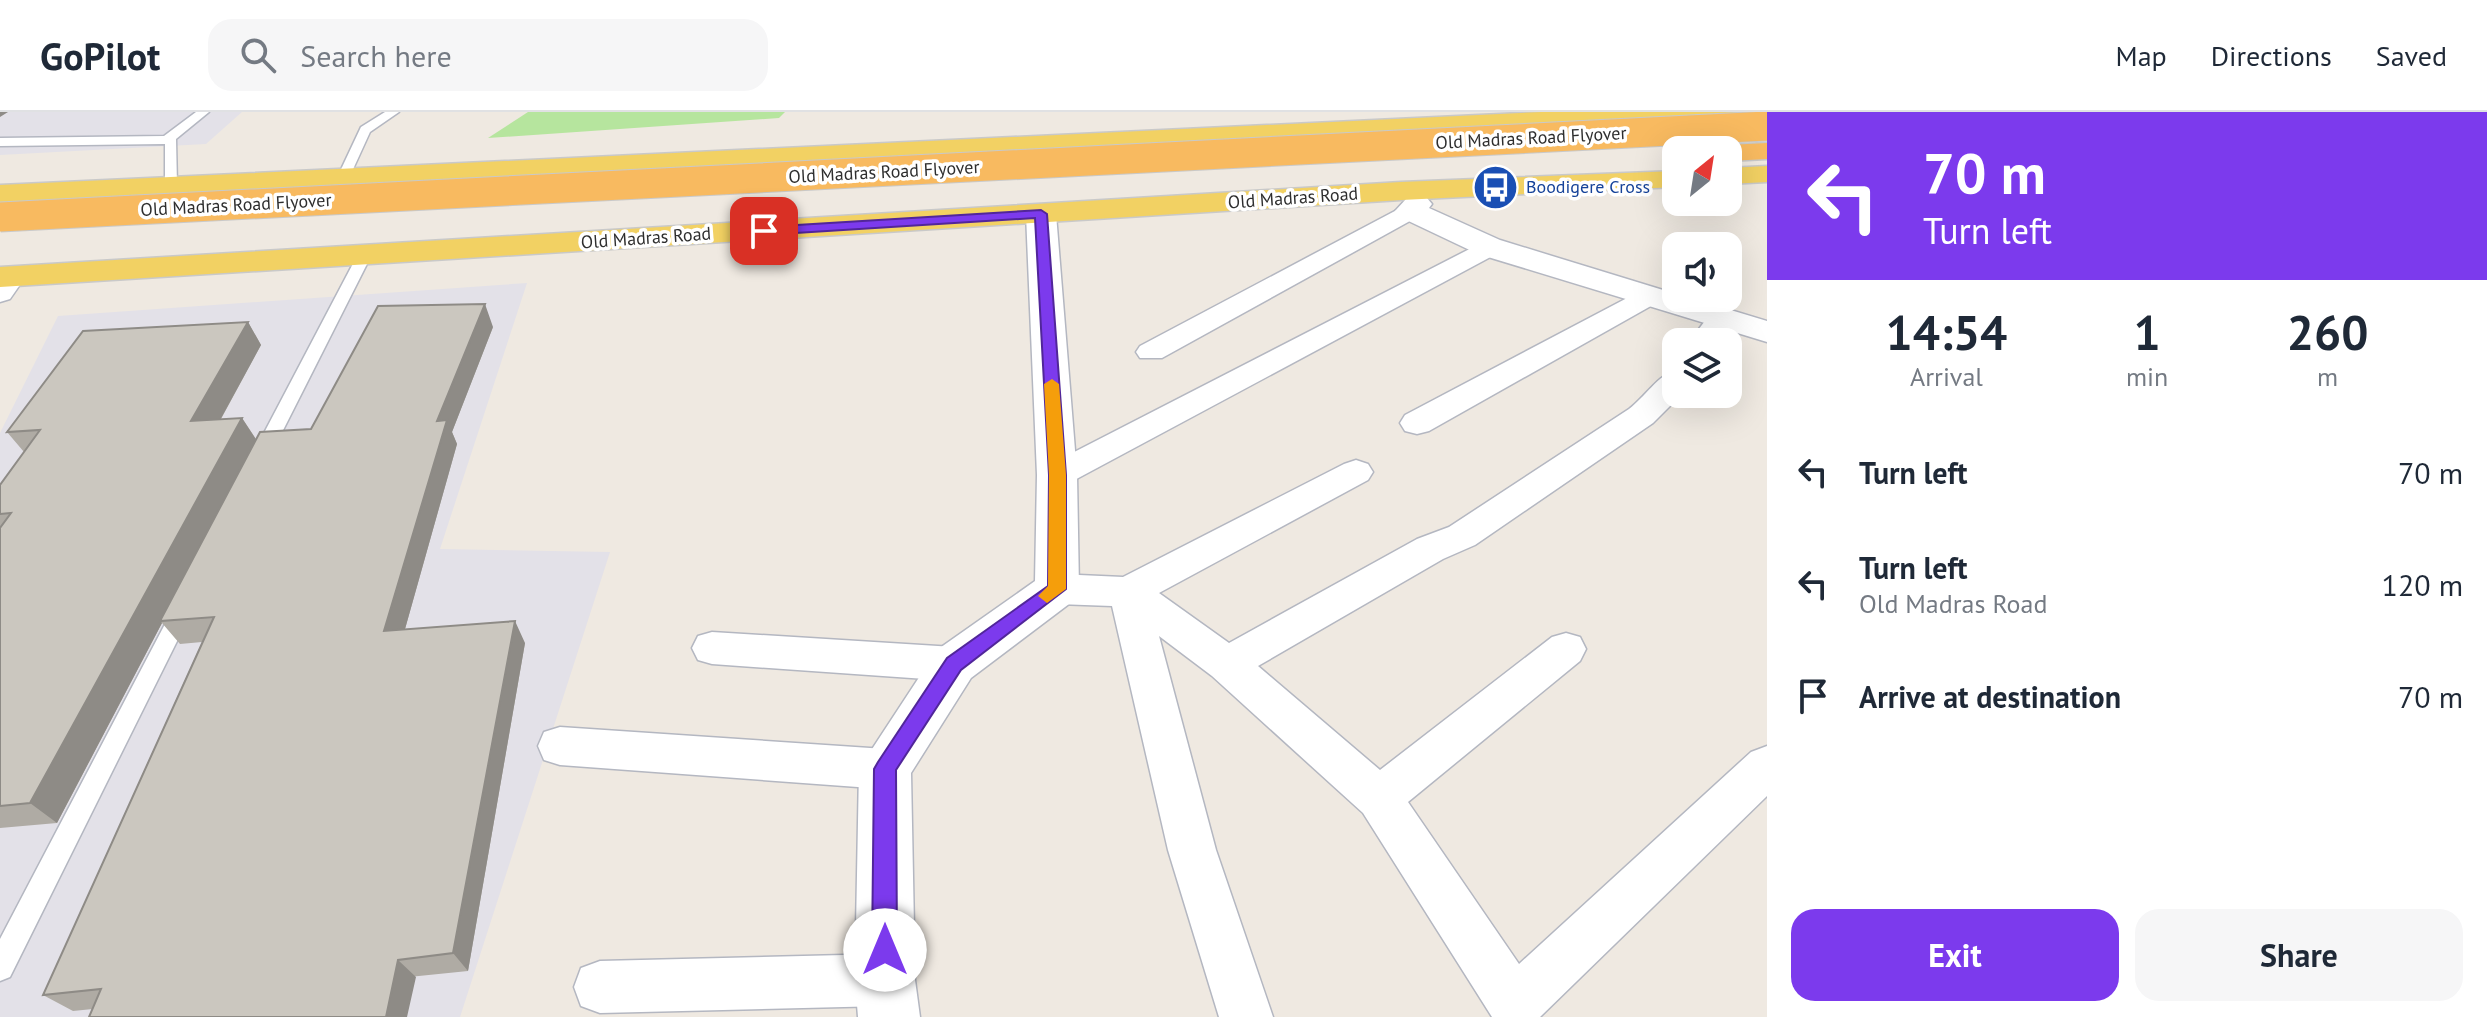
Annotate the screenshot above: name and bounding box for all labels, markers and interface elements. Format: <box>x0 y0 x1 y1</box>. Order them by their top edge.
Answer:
search box <box>208 19 768 91</box>
text: GoPilot <box>40 31 160 80</box>
icon: search <box>236 33 280 77</box>
text: Search here <box>300 36 452 75</box>
text: Map <box>2116 37 2167 74</box>
text: Directions <box>2211 37 2332 74</box>
text: Saved <box>2376 37 2447 74</box>
street label: Old Madras Road Flyover <box>1435 121 1627 154</box>
north arrow <box>1662 136 1742 216</box>
map controls <box>1662 136 1742 408</box>
text: 70 m <box>1923 137 2046 209</box>
icon: left <box>1791 144 1895 248</box>
street label: Old Madras Road Flyover <box>788 155 980 188</box>
bus stop icon: Boodigere Cross <box>1471 163 1519 211</box>
place label: Boodigere Cross <box>1526 175 1650 198</box>
street label: Old Madras Road <box>1227 181 1359 214</box>
street label: Old Madras Road Flyover <box>140 188 332 221</box>
pin <box>730 197 798 265</box>
text: Turn left <box>1923 207 2052 254</box>
icon: arrive <box>742 209 786 253</box>
street label: Old Madras Road <box>580 221 712 254</box>
button: sound <box>1662 232 1742 312</box>
text: 14:54 <box>1886 301 2007 363</box>
text: 1 <box>2133 301 2161 363</box>
text: 260 <box>2287 301 2368 363</box>
button: layers <box>1662 328 1742 408</box>
text: Arrival <box>1910 360 1983 393</box>
text: min <box>2126 360 2168 393</box>
text: m <box>2317 360 2338 393</box>
icon: left <box>1791 450 1835 494</box>
text: Turn left <box>1859 453 1967 492</box>
text: 70 m <box>2398 453 2463 492</box>
text: Turn left <box>1859 548 1967 587</box>
icon: left <box>1791 562 1835 606</box>
text: 120 m <box>2382 565 2463 604</box>
text: Old Madras Road <box>1859 587 2047 620</box>
icon: arrive <box>1791 674 1835 718</box>
text: Arrive at destination <box>1859 677 2121 716</box>
text: 70 m <box>2398 677 2463 716</box>
position arrow <box>843 908 927 992</box>
button: Exit <box>1791 909 2119 1001</box>
button: Share <box>2135 909 2463 1001</box>

